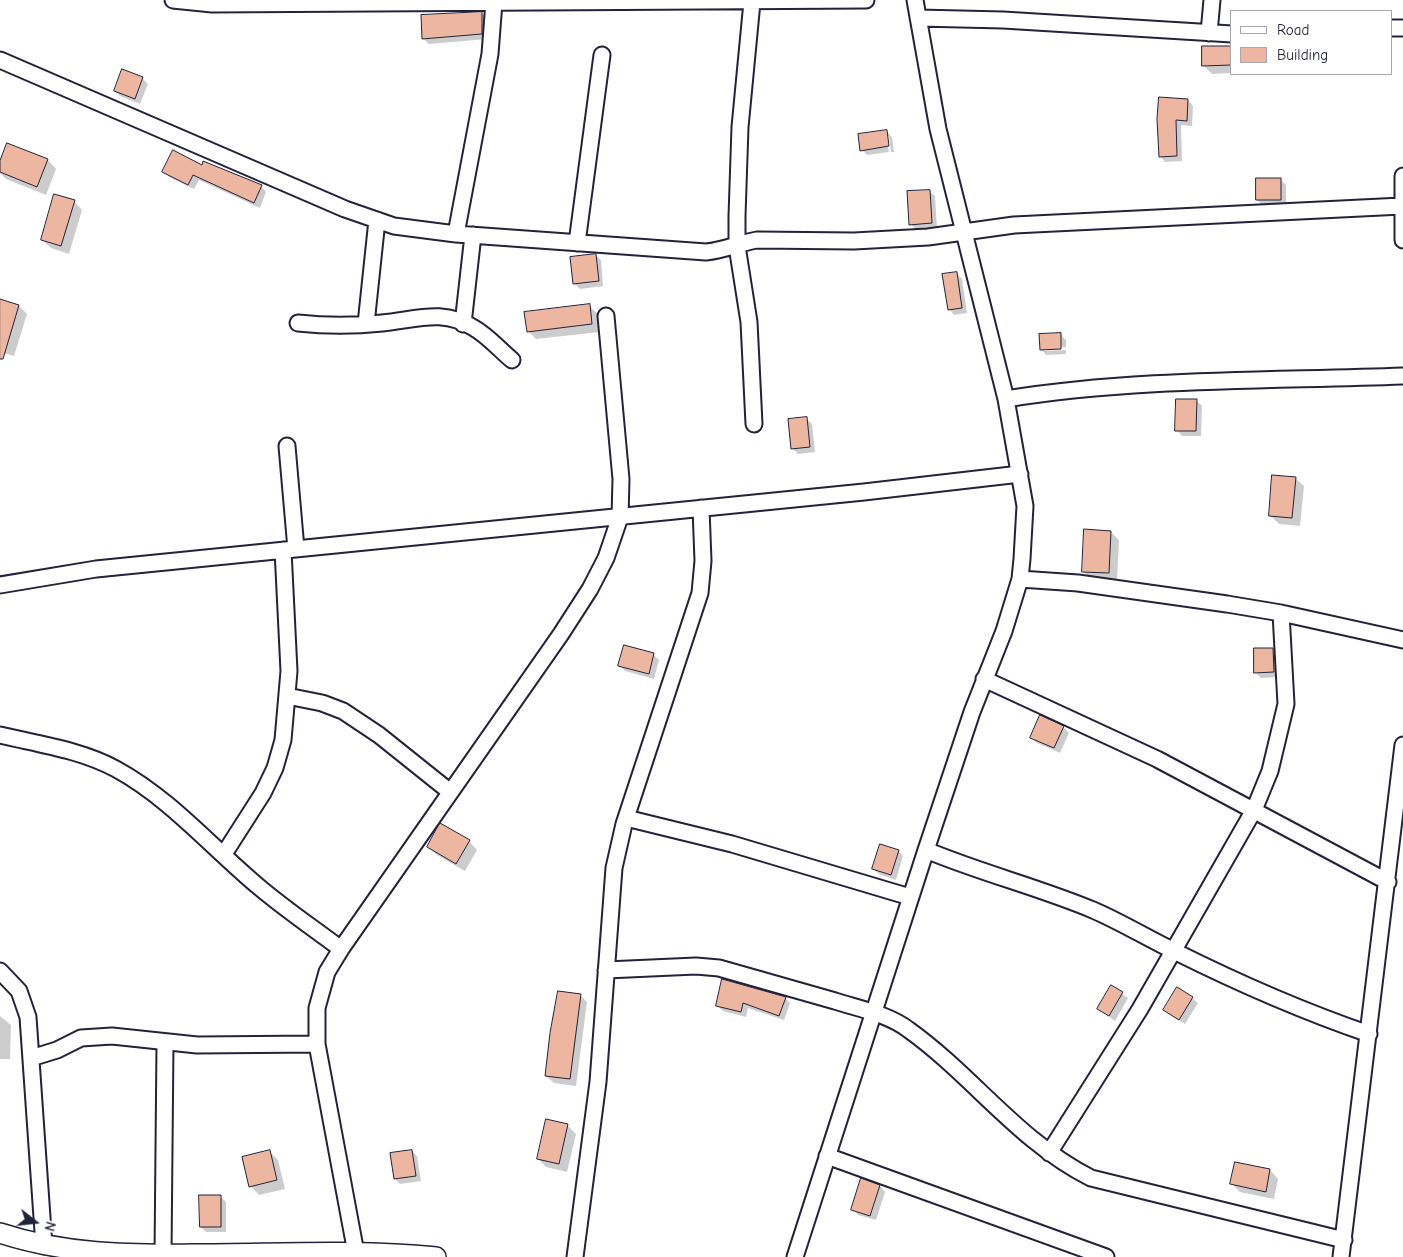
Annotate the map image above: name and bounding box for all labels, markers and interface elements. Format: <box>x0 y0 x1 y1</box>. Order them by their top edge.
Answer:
legend <box>1230 10 1393 75</box>
text: Road <box>1277 21 1309 39</box>
text: Building <box>1277 46 1328 64</box>
north arrow <box>10 1197 60 1247</box>
text: N <box>40 1220 59 1233</box>

